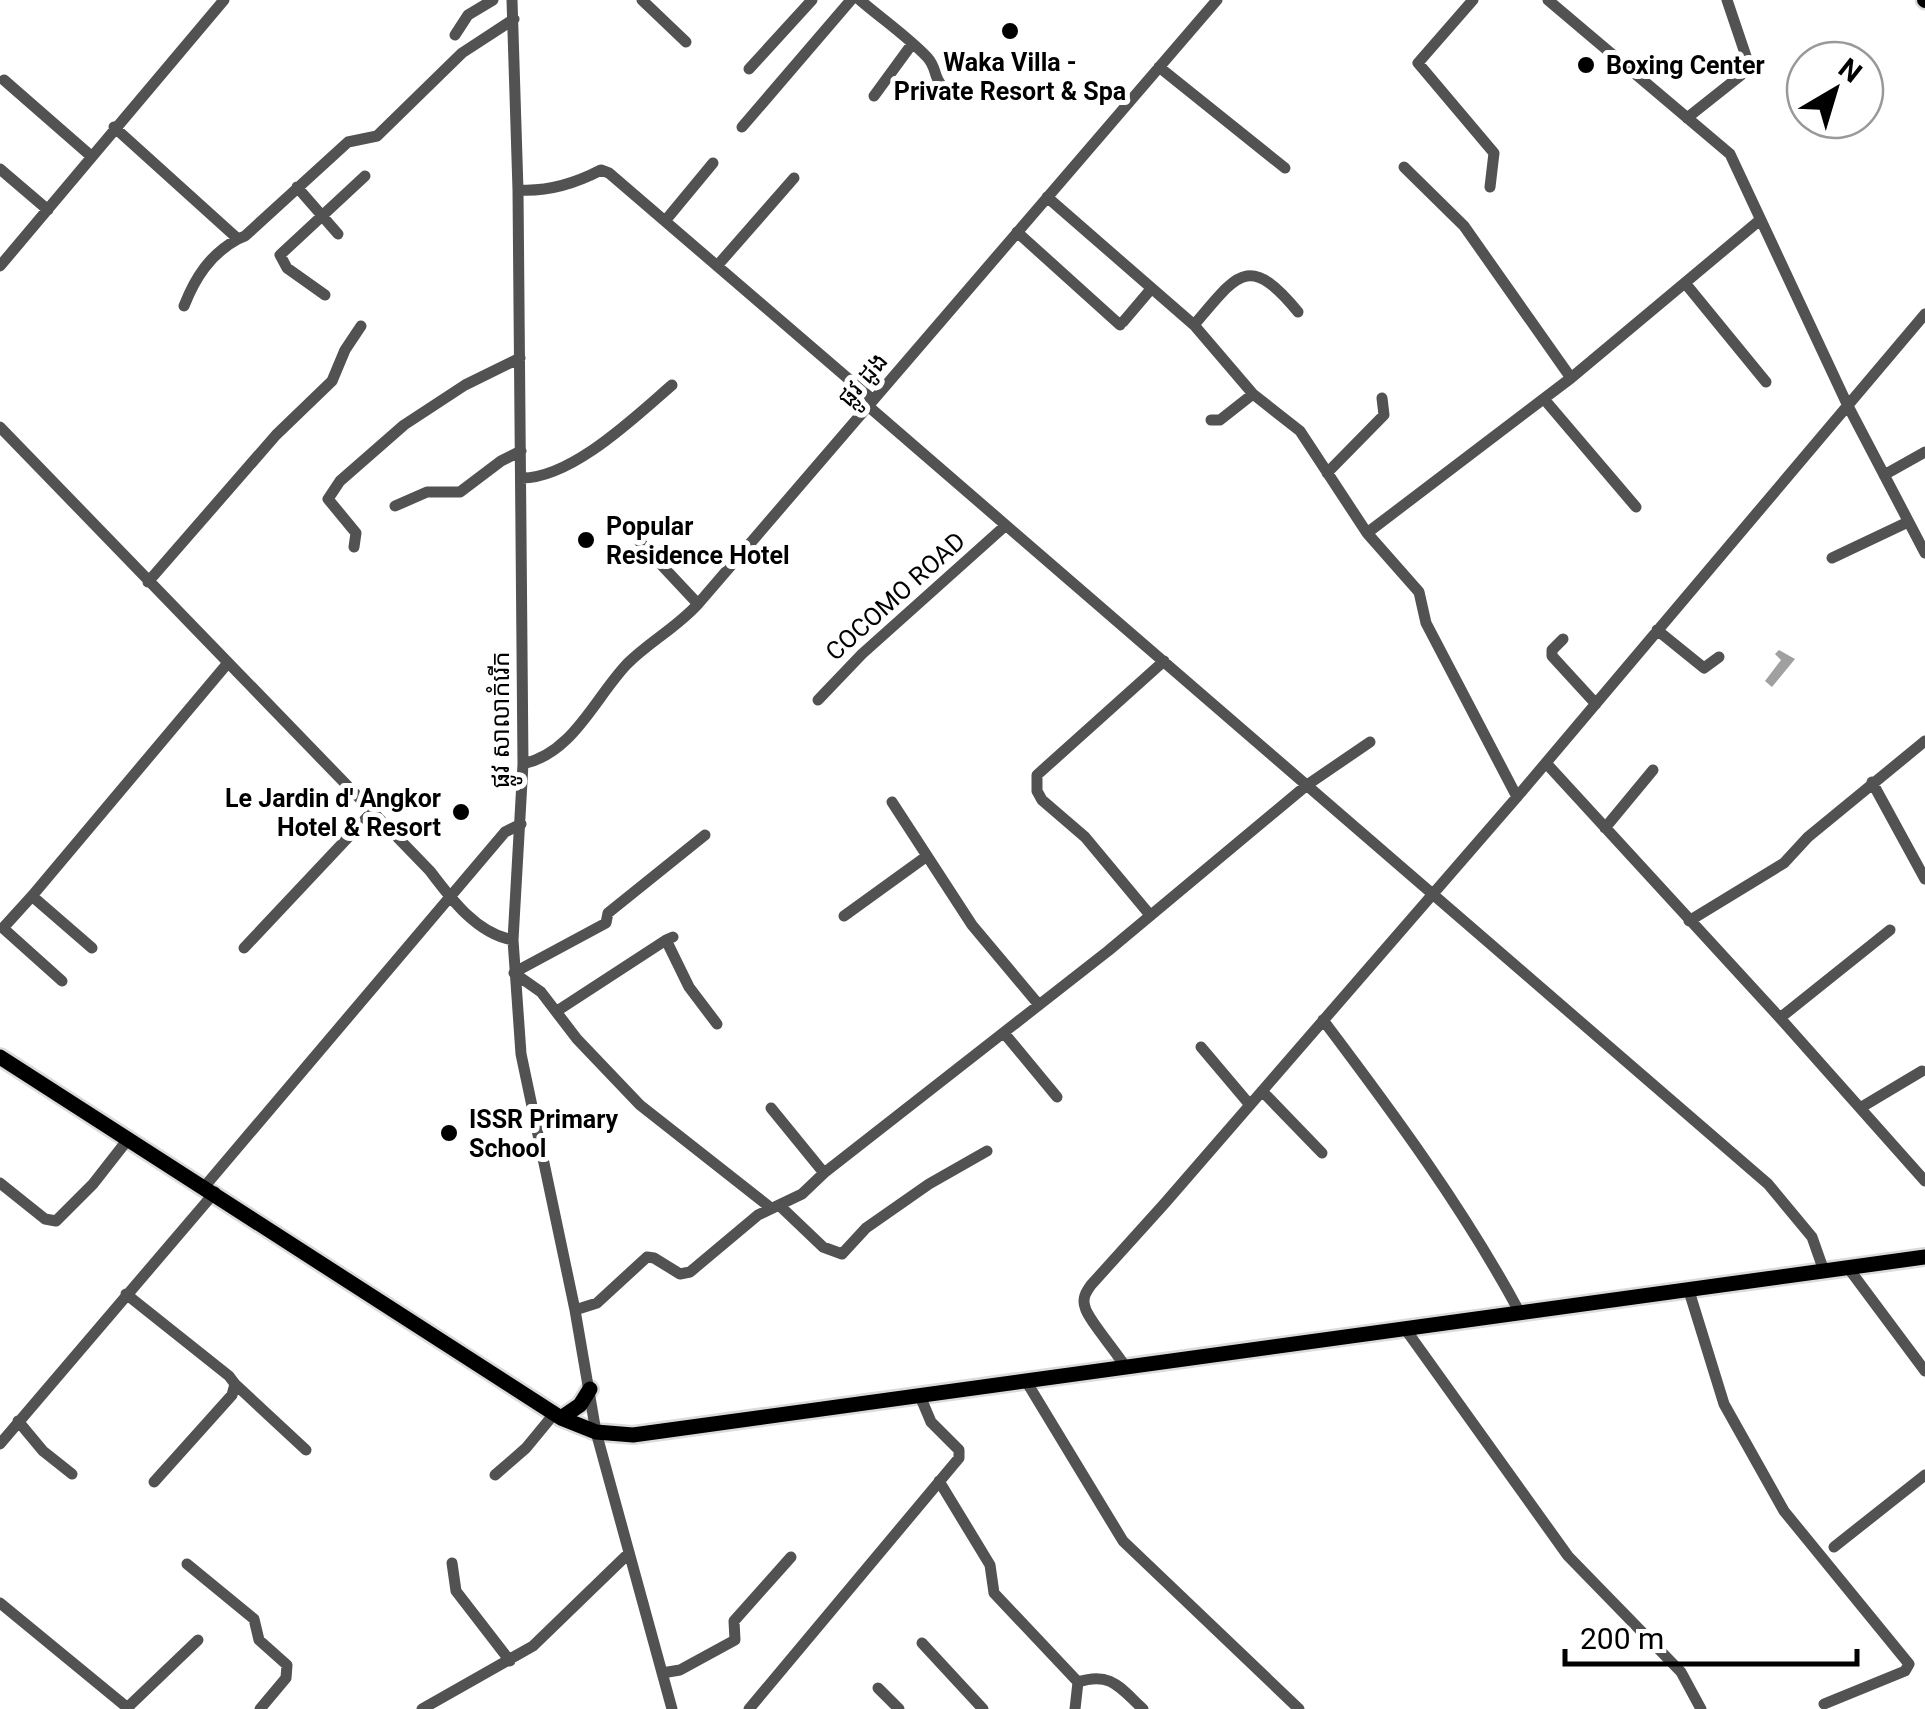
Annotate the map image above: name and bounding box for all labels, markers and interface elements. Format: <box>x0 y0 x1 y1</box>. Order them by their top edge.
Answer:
marker: Waka Villa - Private Resort & Spa <box>999 20 1021 42</box>
north arrow <box>1785 40 1885 140</box>
place label: Waka Villa - Private Resort & Spa <box>894 48 1126 106</box>
place label: Boxing Center <box>1606 51 1765 80</box>
text: N <box>1832 52 1868 90</box>
marker: Boxing Center <box>1575 54 1597 76</box>
street label: ផ្លូវ ដូង <box>831 346 900 418</box>
place label: Popular Residence Hotel <box>606 512 790 570</box>
street label: COCOMO ROAD <box>820 526 971 666</box>
marker: Popular Residence Hotel <box>575 529 597 551</box>
street label: ផ្លូវ សាលាកំរើក <box>486 651 523 789</box>
place label: Le Jardin d' Angkor Hotel & Resort <box>225 784 441 842</box>
marker: Le Jardin d' Angkor Hotel & Resort <box>450 801 472 823</box>
place label: ISSR Primary School <box>469 1105 619 1163</box>
marker: ISSR Primary School <box>438 1122 460 1144</box>
scale bar <box>1565 1604 1858 1666</box>
text: 200 m <box>1580 1621 1664 1656</box>

